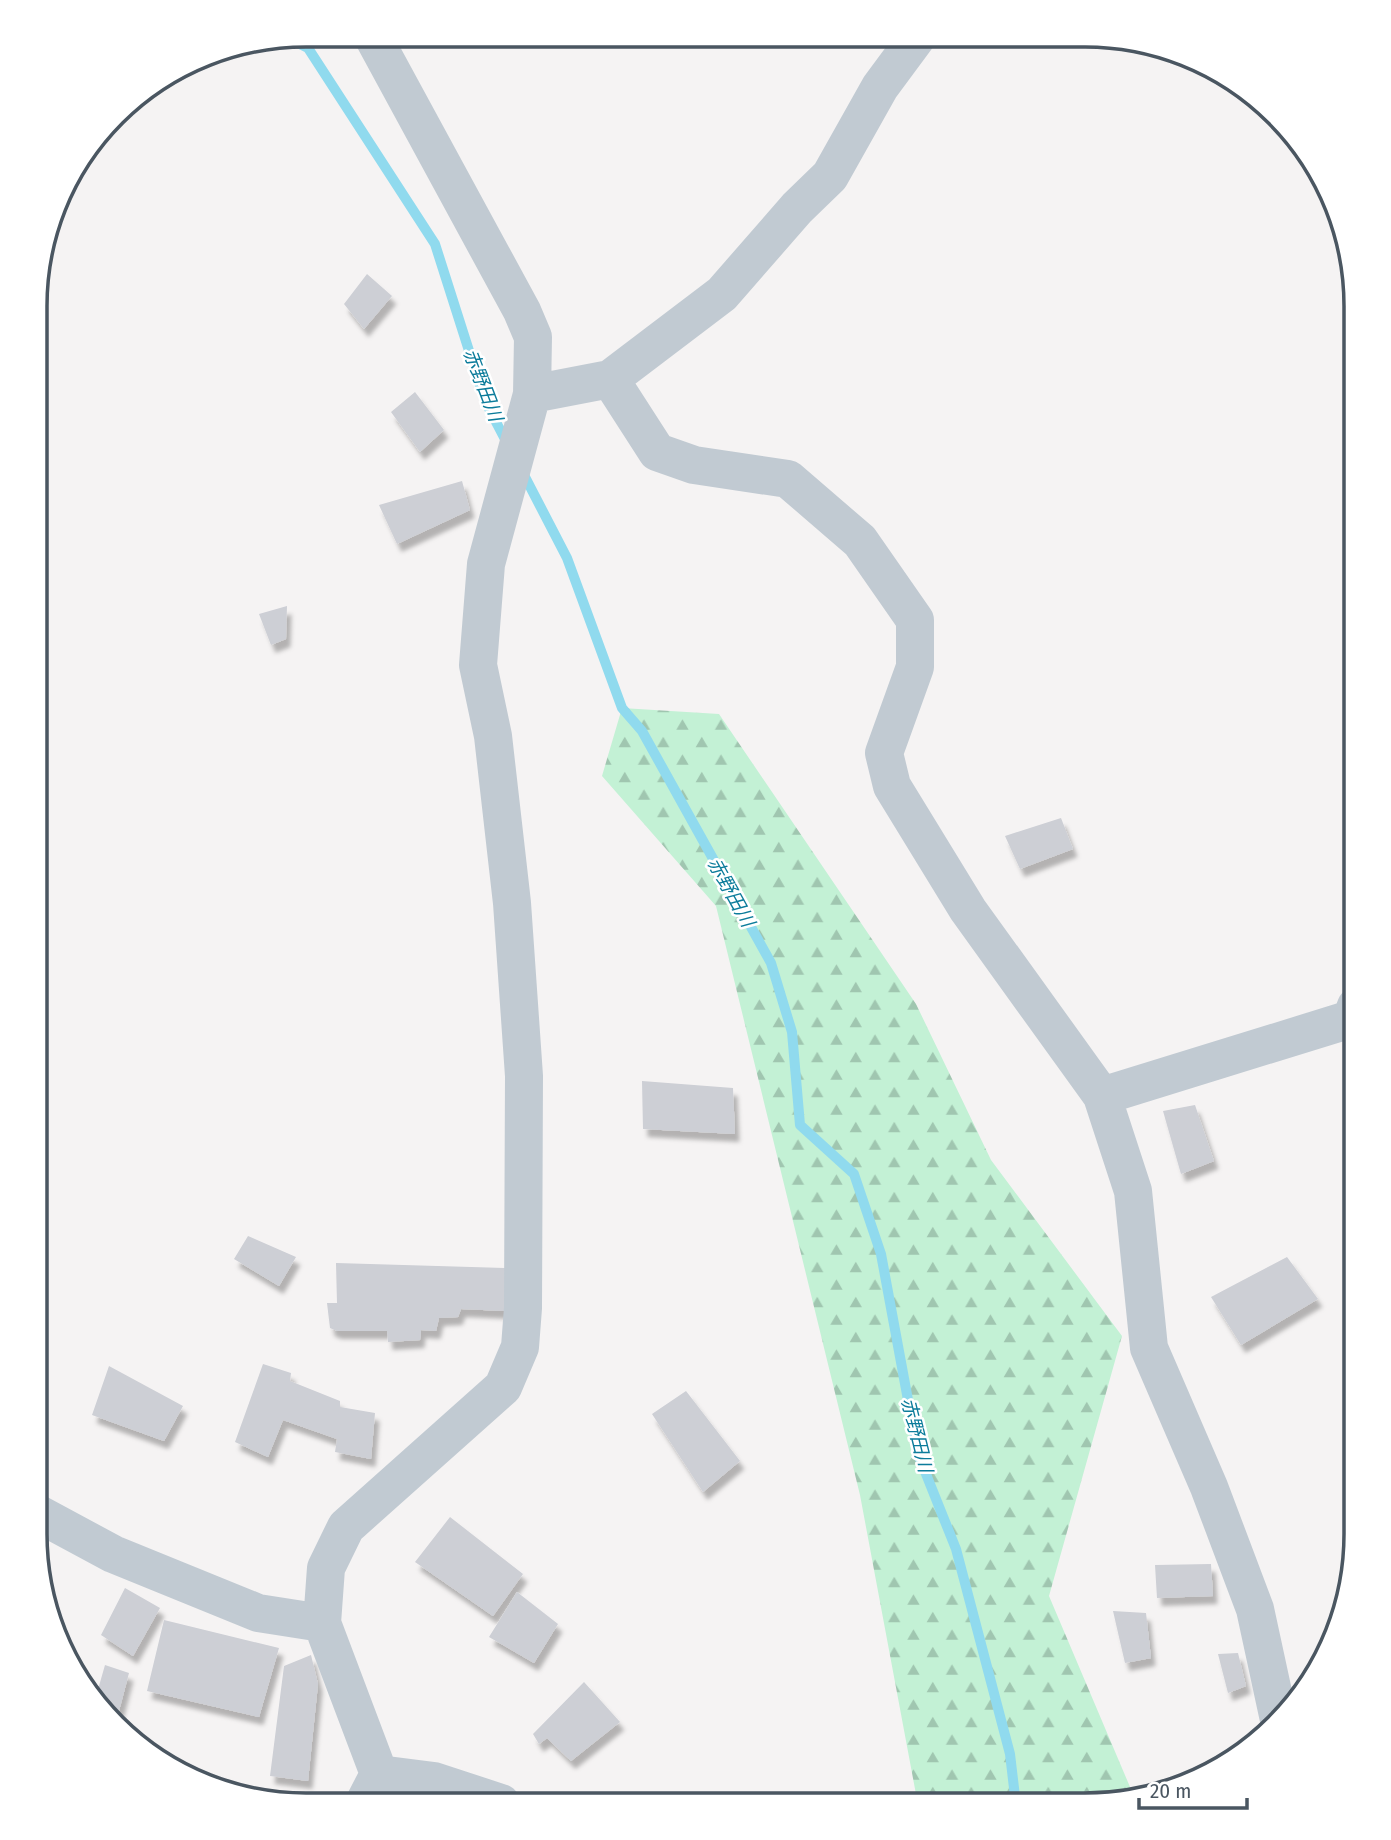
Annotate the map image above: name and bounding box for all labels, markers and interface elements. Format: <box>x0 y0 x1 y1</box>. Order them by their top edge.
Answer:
water label: 赤野田川 <box>459 345 508 426</box>
water label: 赤野田川 <box>703 853 760 933</box>
water label: 赤野田川 <box>897 1395 938 1477</box>
scale bar <box>1139 1766 1248 1810</box>
text: 20 m <box>1150 1778 1191 1804</box>

